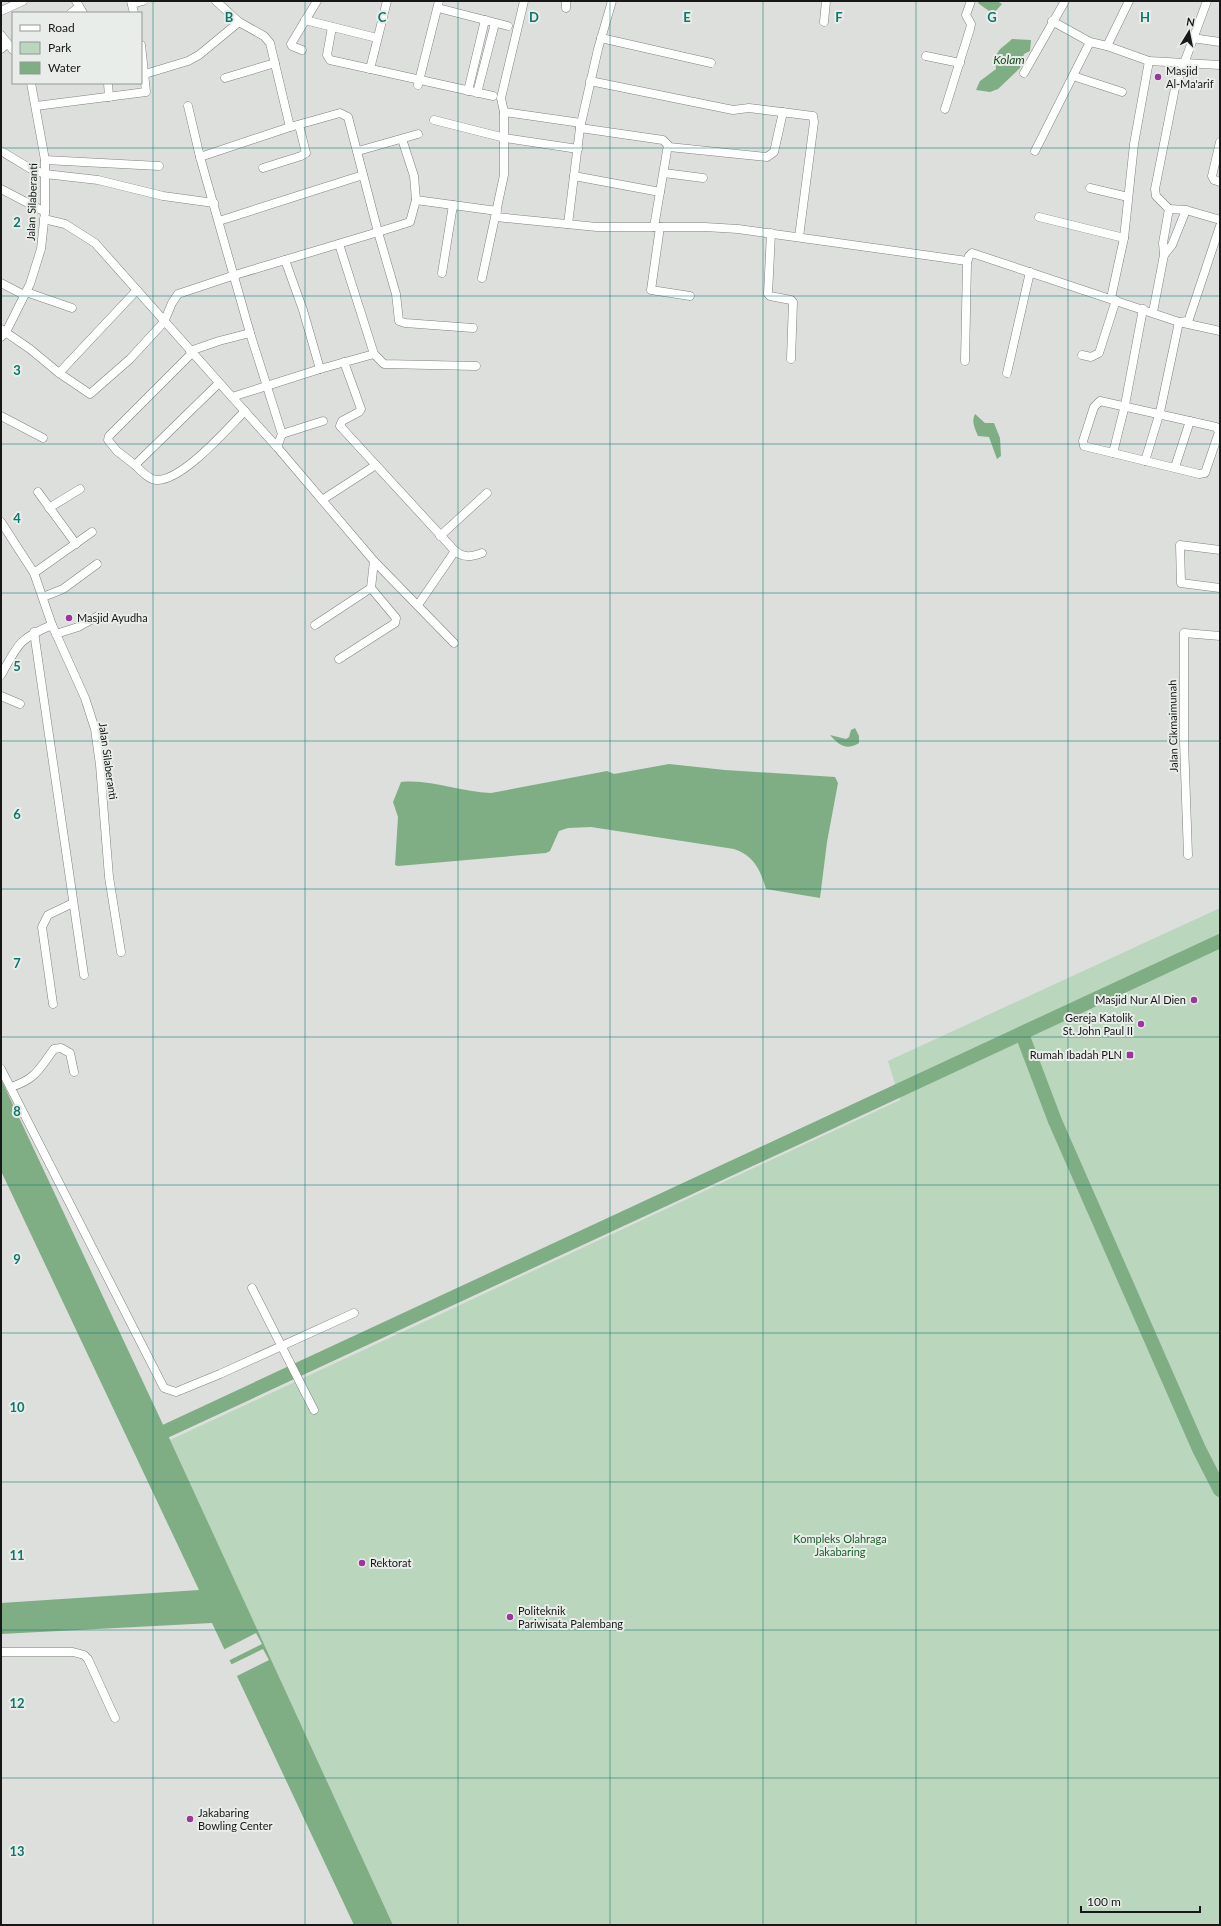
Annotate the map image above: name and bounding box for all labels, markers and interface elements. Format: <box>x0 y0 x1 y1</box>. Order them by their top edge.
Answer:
text: B <box>225 9 234 25</box>
text: C <box>378 9 387 25</box>
text: D <box>529 9 539 25</box>
text: E <box>683 9 691 25</box>
text: F <box>835 9 843 25</box>
text: G <box>987 9 997 25</box>
text: H <box>1140 9 1150 25</box>
legend <box>12 12 142 84</box>
north arrow <box>1169 12 1209 52</box>
text: N <box>1186 15 1196 29</box>
text: Road <box>48 20 75 35</box>
text: Park <box>48 40 72 55</box>
water label: Kolam <box>993 52 1025 67</box>
text: Water <box>48 60 81 75</box>
place label: Masjid Al-Ma'arif <box>1166 64 1214 90</box>
marker: Masjid Al-Ma'arif <box>1153 72 1163 82</box>
street label: Jalan Silaberanti <box>24 163 39 241</box>
text: 2 <box>13 214 21 230</box>
text: 3 <box>13 362 21 378</box>
text: 4 <box>13 510 21 526</box>
place label: Masjid Ayudha <box>77 611 148 624</box>
marker: Masjid Ayudha <box>64 613 74 623</box>
text: 5 <box>13 658 21 674</box>
street label: Jalan Cikmaimunah <box>1165 680 1180 772</box>
street label: Jalan Silaberanti <box>97 722 120 801</box>
text: 6 <box>13 806 21 822</box>
text: 7 <box>13 955 21 971</box>
place label: Masjid Nur Al Dien <box>1095 993 1186 1006</box>
marker: Masjid Nur Al Dien <box>1189 995 1199 1005</box>
place label: Gereja Katolik St. John Paul II <box>1063 1011 1133 1037</box>
marker: Gereja Katolik St. John Paul II <box>1136 1019 1146 1029</box>
place label: Rumah Ibadah PLN <box>1030 1048 1122 1061</box>
marker: Rumah Ibadah PLN <box>1125 1050 1135 1060</box>
text: 8 <box>13 1103 21 1119</box>
text: 9 <box>13 1251 21 1267</box>
text: 10 <box>9 1399 25 1415</box>
park label: Kompleks Olahraga Jakabaring <box>793 1532 887 1558</box>
text: 11 <box>9 1547 25 1563</box>
place label: Rektorat <box>370 1556 411 1569</box>
marker: Rektorat <box>357 1558 367 1568</box>
place label: Politeknik Pariwisata Palembang <box>518 1604 623 1630</box>
marker: Politeknik Pariwisata Palembang <box>505 1612 515 1622</box>
text: 12 <box>9 1695 25 1711</box>
place label: Jakabaring Bowling Center <box>198 1806 273 1832</box>
marker: Jakabaring Bowling Center <box>185 1814 195 1824</box>
text: 13 <box>9 1843 25 1859</box>
scale bar <box>1081 1888 1200 1914</box>
text: 100 m <box>1087 1894 1121 1909</box>

